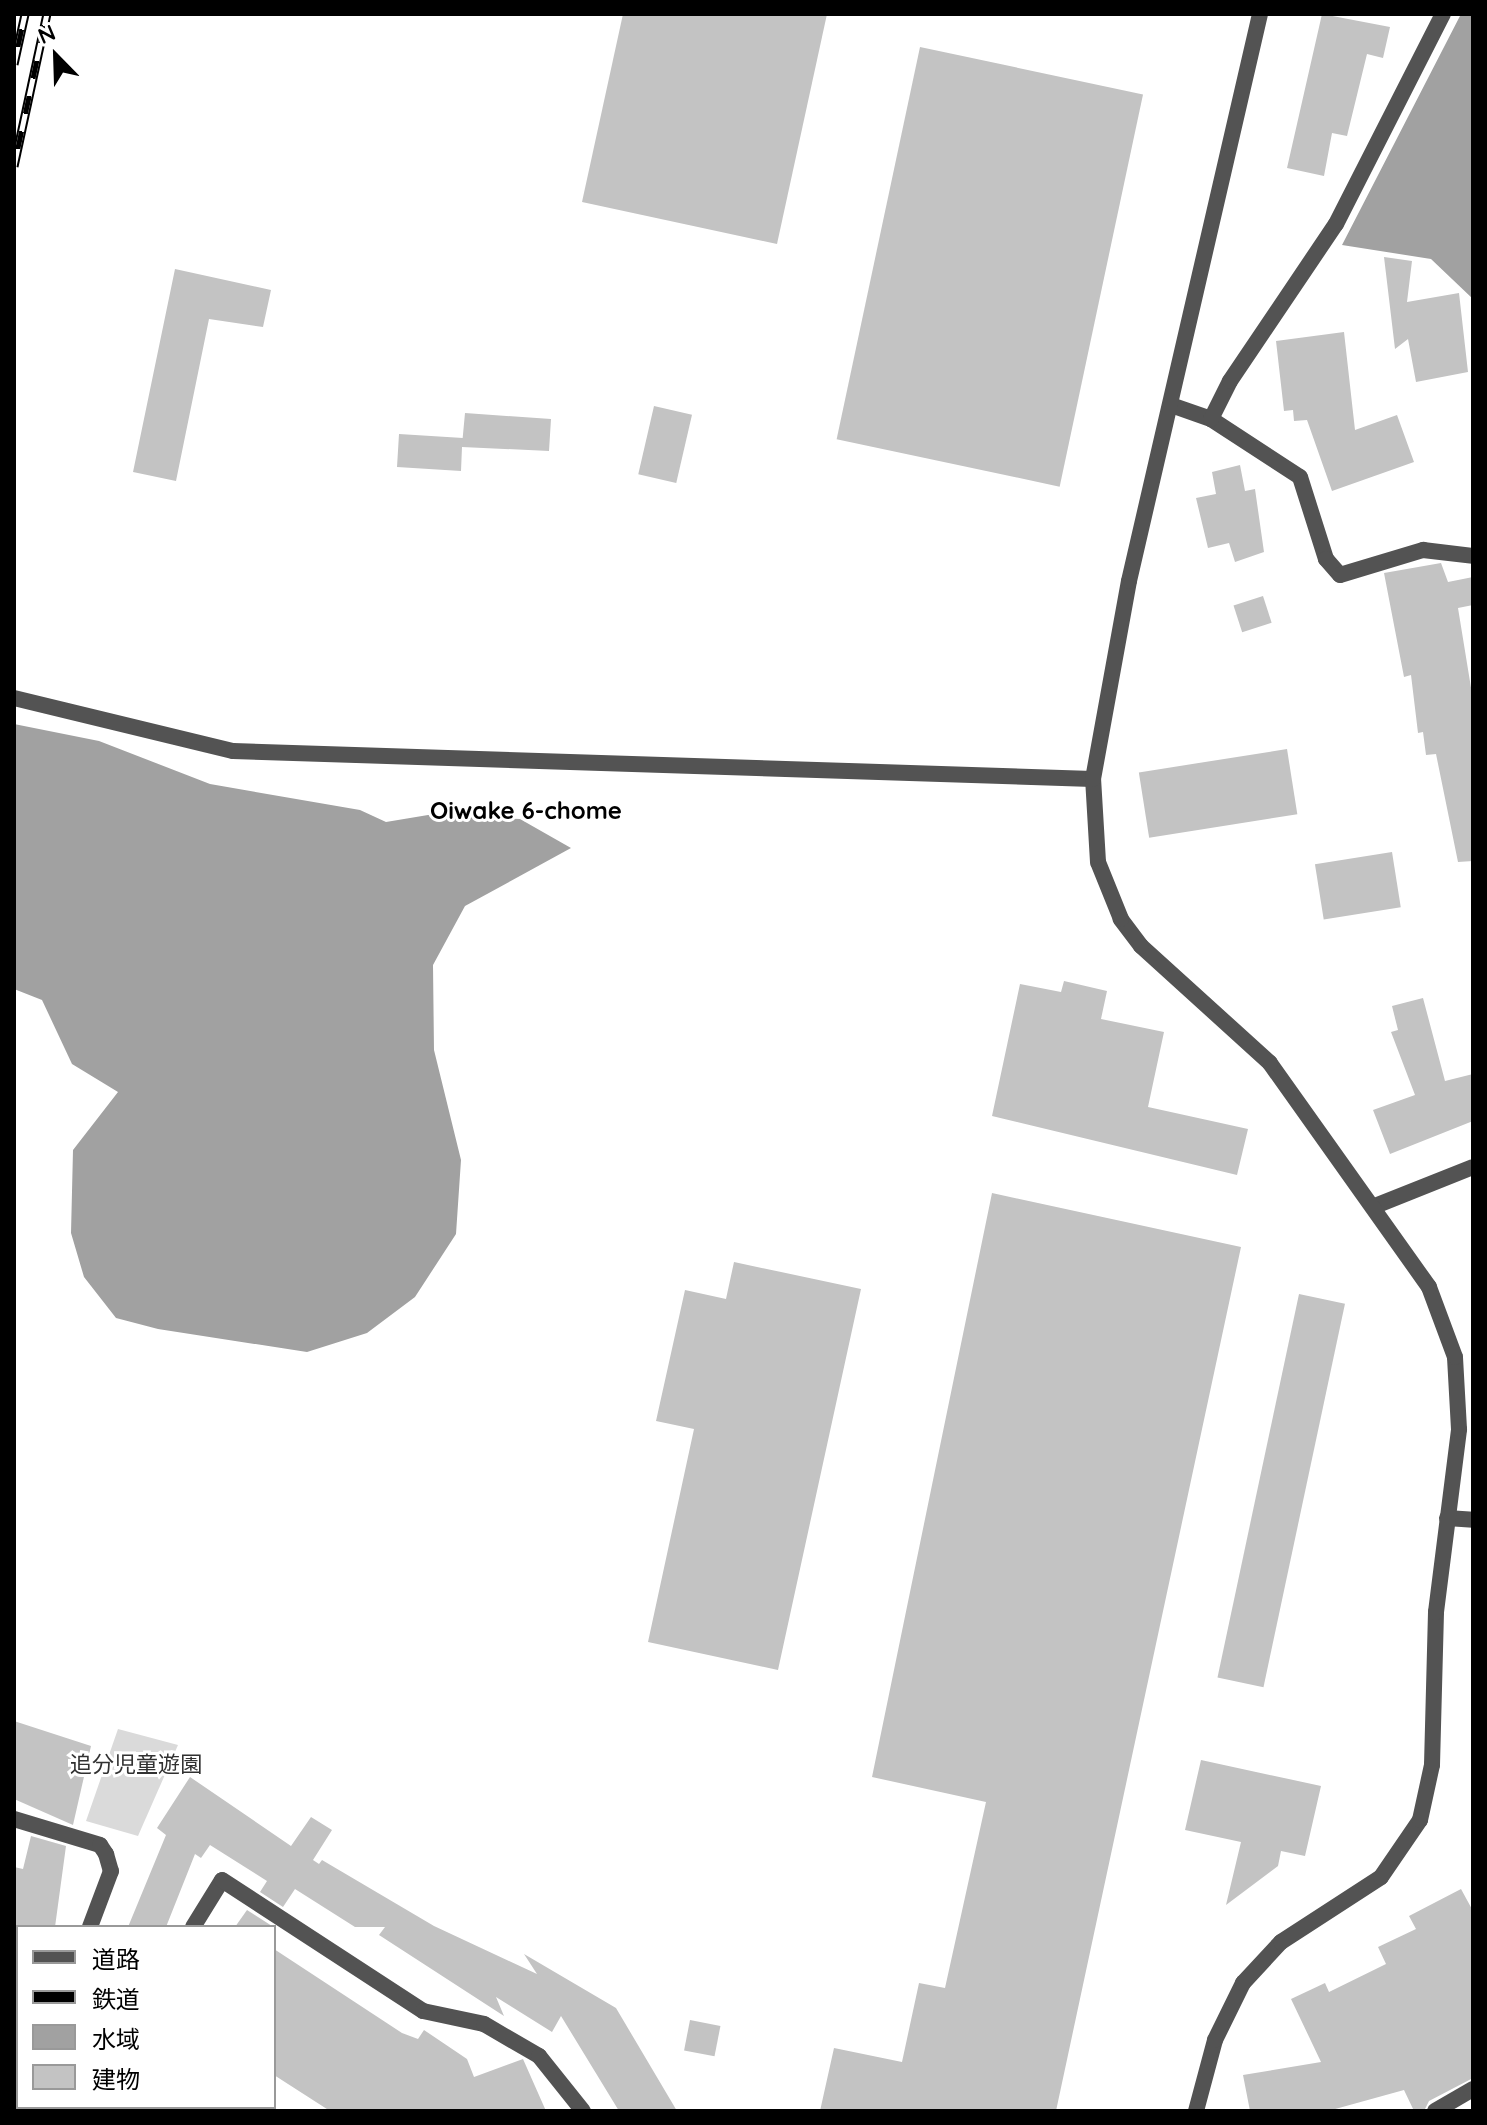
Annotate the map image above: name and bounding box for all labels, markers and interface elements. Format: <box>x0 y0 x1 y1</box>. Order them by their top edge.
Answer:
north arrow <box>16 16 96 96</box>
text: N <box>34 18 60 50</box>
district label: Oiwake 6-chome <box>430 797 622 825</box>
park label: 追分児童遊園 <box>70 1752 202 1778</box>
legend <box>16 1925 276 2109</box>
text: 道路 <box>92 1944 140 1974</box>
text: 鉄道 <box>92 1984 140 2014</box>
text: 水域 <box>92 2024 140 2054</box>
text: 建物 <box>92 2064 140 2094</box>

